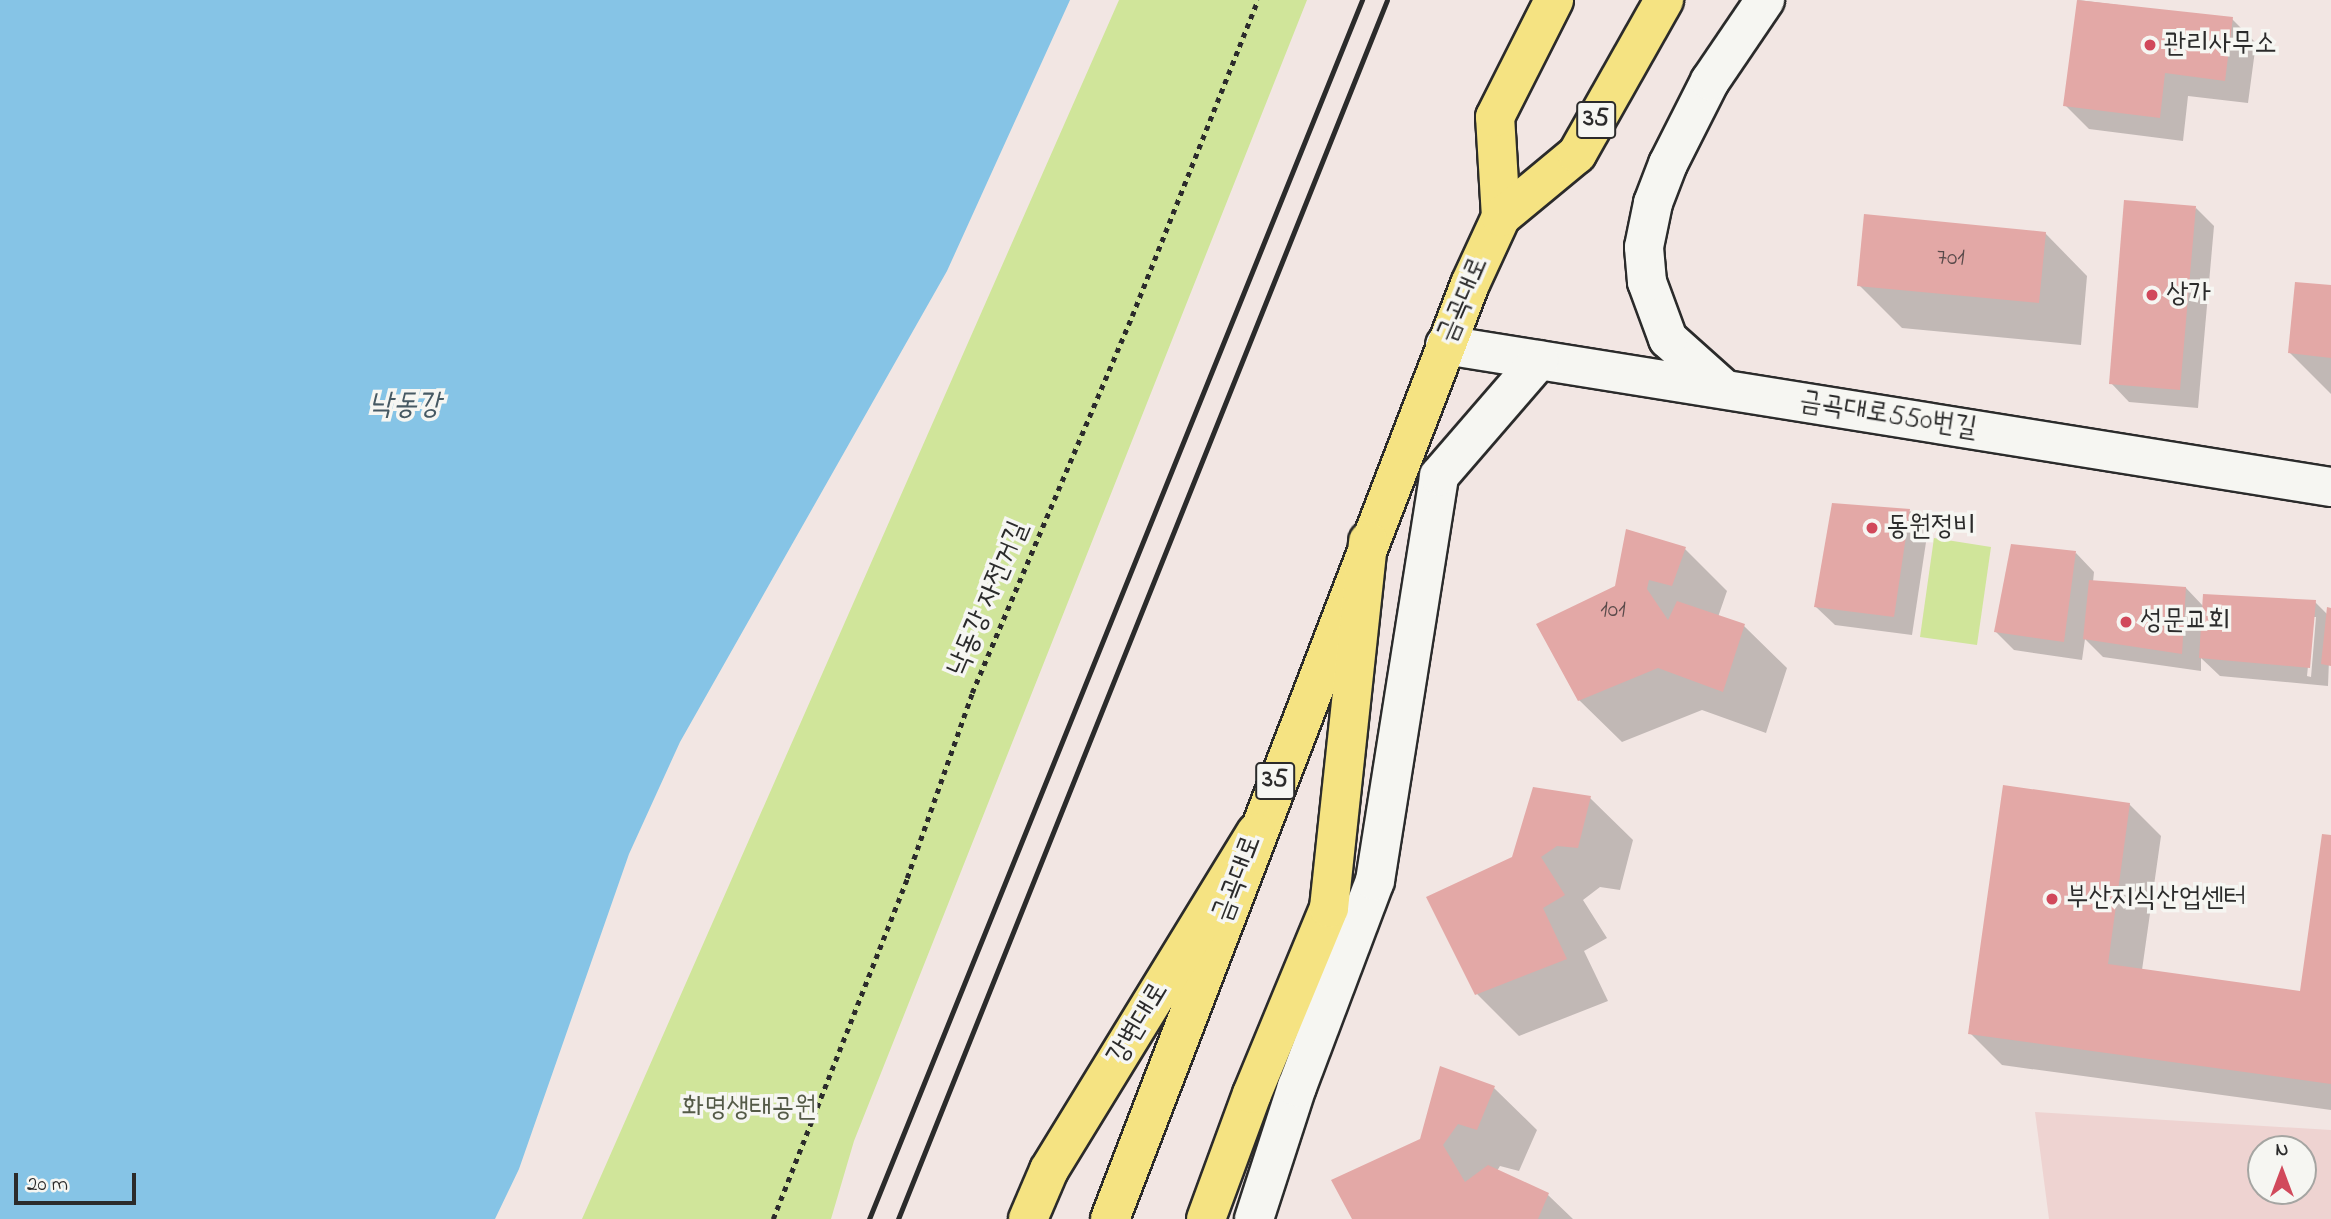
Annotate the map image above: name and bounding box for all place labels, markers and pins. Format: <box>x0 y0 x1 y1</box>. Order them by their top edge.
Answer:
place label: 관리사무소 <box>2164 28 2277 62</box>
marker: 관리사무소 <box>2142 37 2158 53</box>
place label: 상가 <box>2166 278 2211 312</box>
marker: 상가 <box>2144 287 2160 303</box>
place label: 동원정비 <box>1886 511 1976 545</box>
marker: 동원정비 <box>1864 520 1880 536</box>
place label: 성문교회 <box>2140 605 2230 639</box>
marker: 성문교회 <box>2118 614 2134 630</box>
place label: 부산지식산업센터 <box>2066 882 2246 916</box>
marker: 부산지식산업센터 <box>2044 891 2060 907</box>

